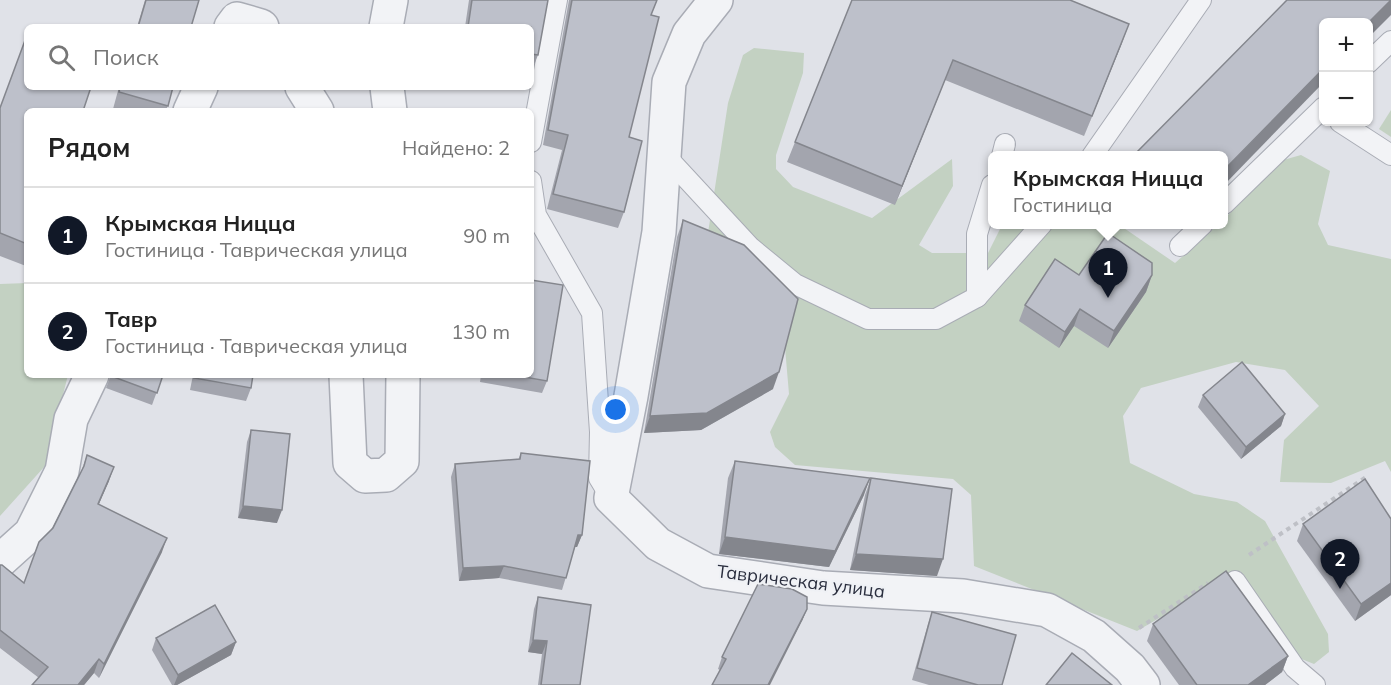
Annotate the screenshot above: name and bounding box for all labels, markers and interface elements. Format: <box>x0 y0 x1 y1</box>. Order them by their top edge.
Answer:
map controls <box>1319 18 1373 126</box>
button: + <box>1319 18 1373 72</box>
search box <box>24 24 534 90</box>
icon: search <box>45 41 78 74</box>
text: Поиск <box>93 43 159 71</box>
button: − <box>1319 72 1373 126</box>
text: Рядом <box>48 131 131 164</box>
text: Найдено: 2 <box>402 135 510 160</box>
popup <box>988 151 1228 229</box>
text: Крымская Ницца <box>1013 164 1203 192</box>
text: Гостиница <box>1013 192 1112 217</box>
text: Крымская Ницца <box>105 209 296 237</box>
text: 1 <box>62 223 74 248</box>
text: 90 m <box>463 223 510 248</box>
text: Гостиница · Таврическая улица <box>105 237 408 262</box>
pin: 1 <box>1088 248 1128 298</box>
text: Тавр <box>105 305 158 333</box>
text: 2 <box>62 319 74 344</box>
text: 130 m <box>451 319 510 344</box>
text: Гостиница · Таврическая улица <box>105 333 408 358</box>
your location <box>601 395 630 424</box>
pin: 2 <box>1320 540 1360 589</box>
street label: Таврическая улица <box>716 559 886 603</box>

